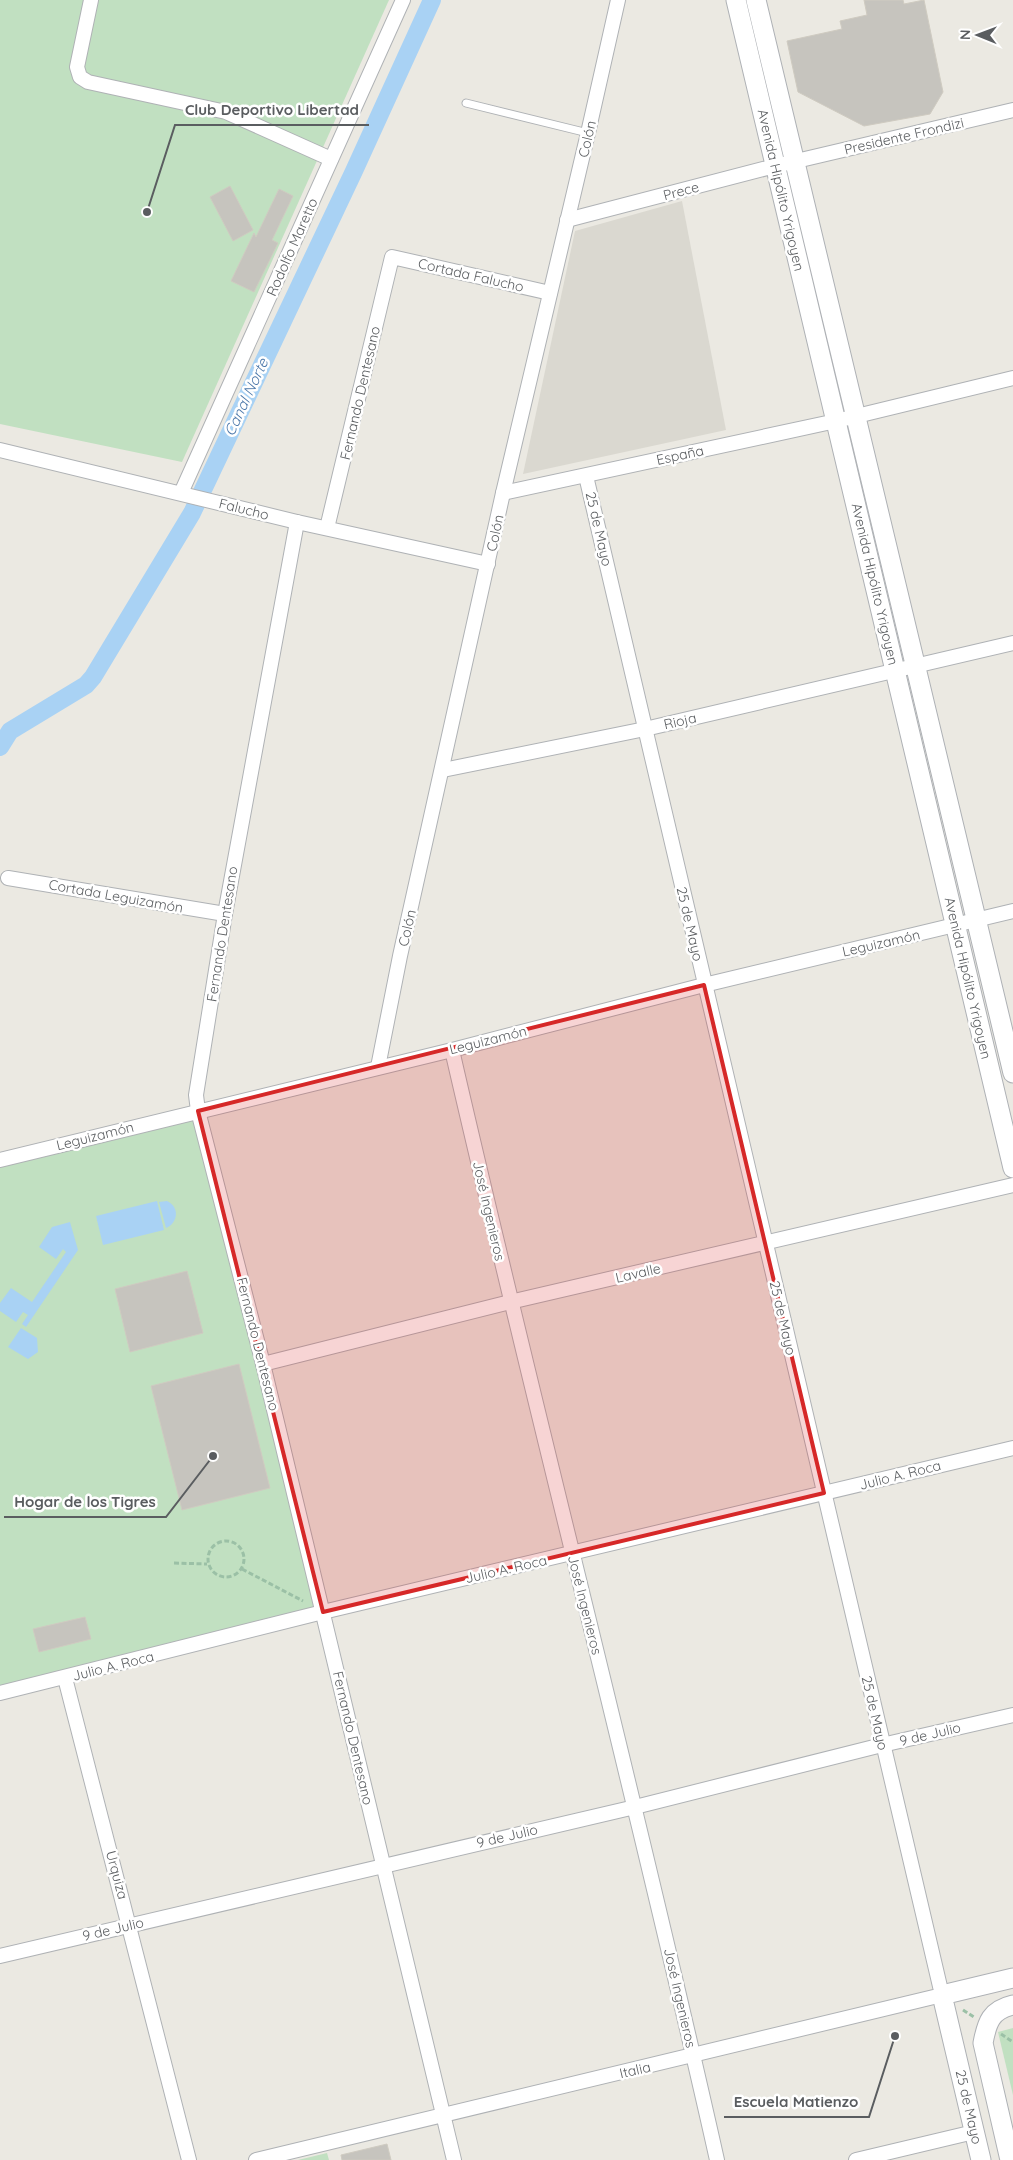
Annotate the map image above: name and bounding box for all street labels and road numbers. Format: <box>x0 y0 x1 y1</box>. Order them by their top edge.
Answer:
street label: Avenida Hipólito Yrigoyen <box>754 107 808 273</box>
street label: Presidente Frondizi <box>842 113 966 159</box>
street label: Colón <box>574 119 600 159</box>
street label: Prece <box>661 178 701 204</box>
street label: Rodolfo Maretto <box>262 195 322 299</box>
street label: Cortada Falucho <box>416 254 526 296</box>
street label: Fernando Dentesano <box>336 324 384 462</box>
street label: España <box>655 441 705 469</box>
street label: 25 de Mayo <box>582 490 616 568</box>
street label: Falucho <box>217 494 271 524</box>
street label: Avenida Hipólito Yrigoyen <box>848 501 902 667</box>
street label: Colón <box>482 513 508 553</box>
street label: Rioja <box>662 709 698 733</box>
street label: Fernando Dentesano <box>202 865 242 1003</box>
street label: Cortada Leguizamón <box>47 875 185 917</box>
street label: 25 de Mayo <box>673 885 707 963</box>
street label: Avenida Hipólito Yrigoyen <box>941 895 995 1061</box>
street label: Colón <box>394 908 420 948</box>
street label: Leguizamón <box>840 925 922 961</box>
street label: Leguizamón <box>447 1022 529 1058</box>
street label: Leguizamón <box>54 1118 136 1154</box>
street label: José Ingenieros <box>469 1159 509 1263</box>
street label: Lavalle <box>614 1259 662 1287</box>
street label: Fernando Dentesano <box>233 1275 283 1413</box>
street label: 25 de Mayo <box>766 1279 800 1357</box>
street label: Julio A. Roca <box>857 1456 943 1494</box>
street label: Julio A. Roca <box>463 1551 549 1587</box>
street label: José Ingenieros <box>564 1553 606 1657</box>
street label: Julio A. Roca <box>70 1647 156 1685</box>
street label: Fernando Dentesano <box>329 1669 377 1807</box>
street label: 25 de Mayo <box>858 1674 892 1752</box>
street label: 9 de Julio <box>898 1718 962 1750</box>
street label: 9 de Julio <box>475 1820 539 1852</box>
street label: Urquiza <box>102 1849 132 1901</box>
street label: 9 de Julio <box>81 1913 145 1945</box>
street label: José Ingenieros <box>660 1946 700 2050</box>
street label: Italia <box>618 2058 652 2082</box>
street label: 25 de Mayo <box>952 2068 986 2146</box>

